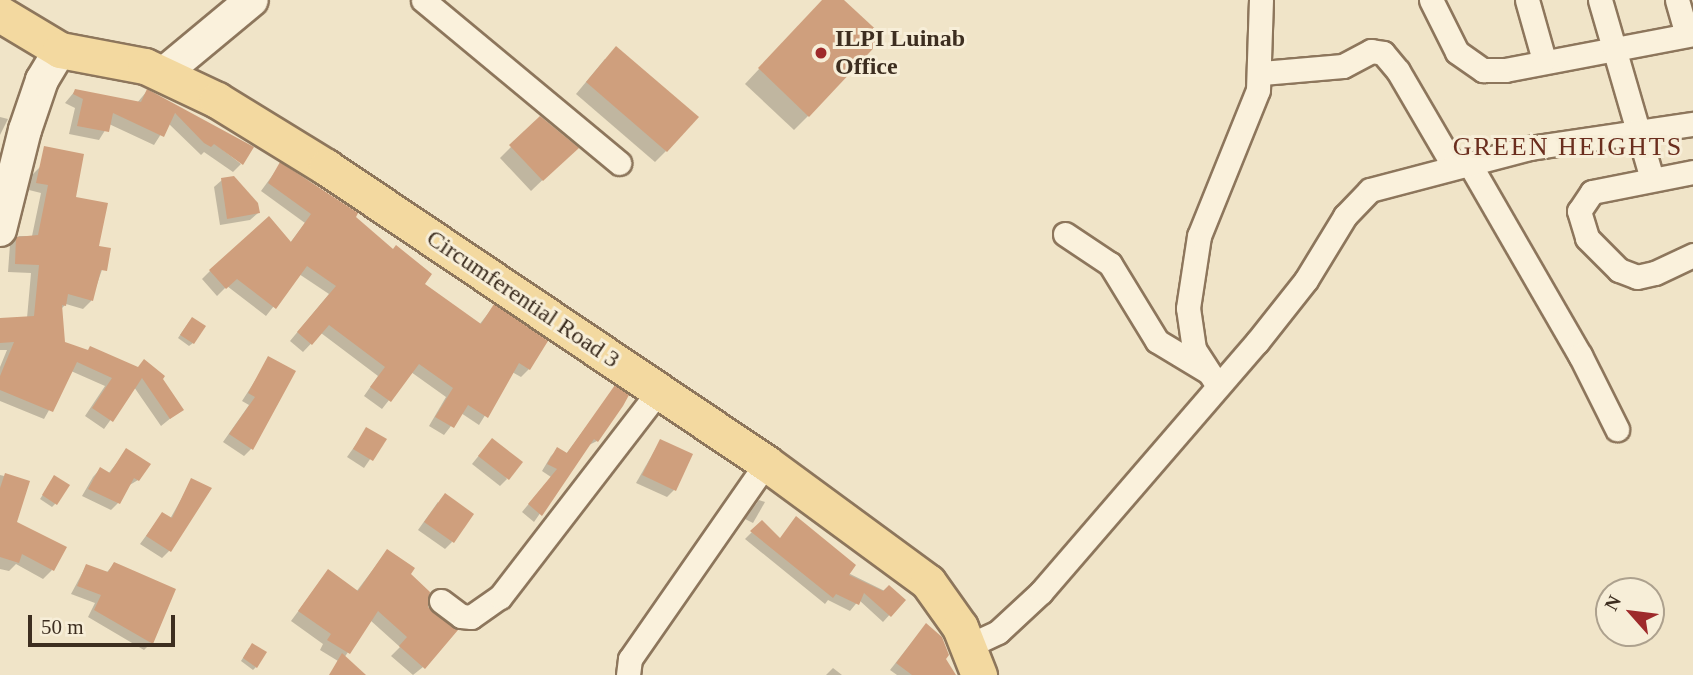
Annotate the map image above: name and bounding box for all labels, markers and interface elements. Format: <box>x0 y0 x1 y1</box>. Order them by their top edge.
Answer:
place label: ILPI Luinab Office <box>835 25 965 81</box>
marker: ILPI Luinab Office <box>813 45 829 61</box>
district label: GREEN HEIGHTS <box>1454 131 1682 163</box>
street label: Circumferential Road 3 <box>421 224 625 374</box>
north arrow <box>1595 577 1665 647</box>
text: N <box>1600 592 1625 614</box>
scale bar <box>32 602 178 646</box>
text: 50 m <box>41 615 84 639</box>

